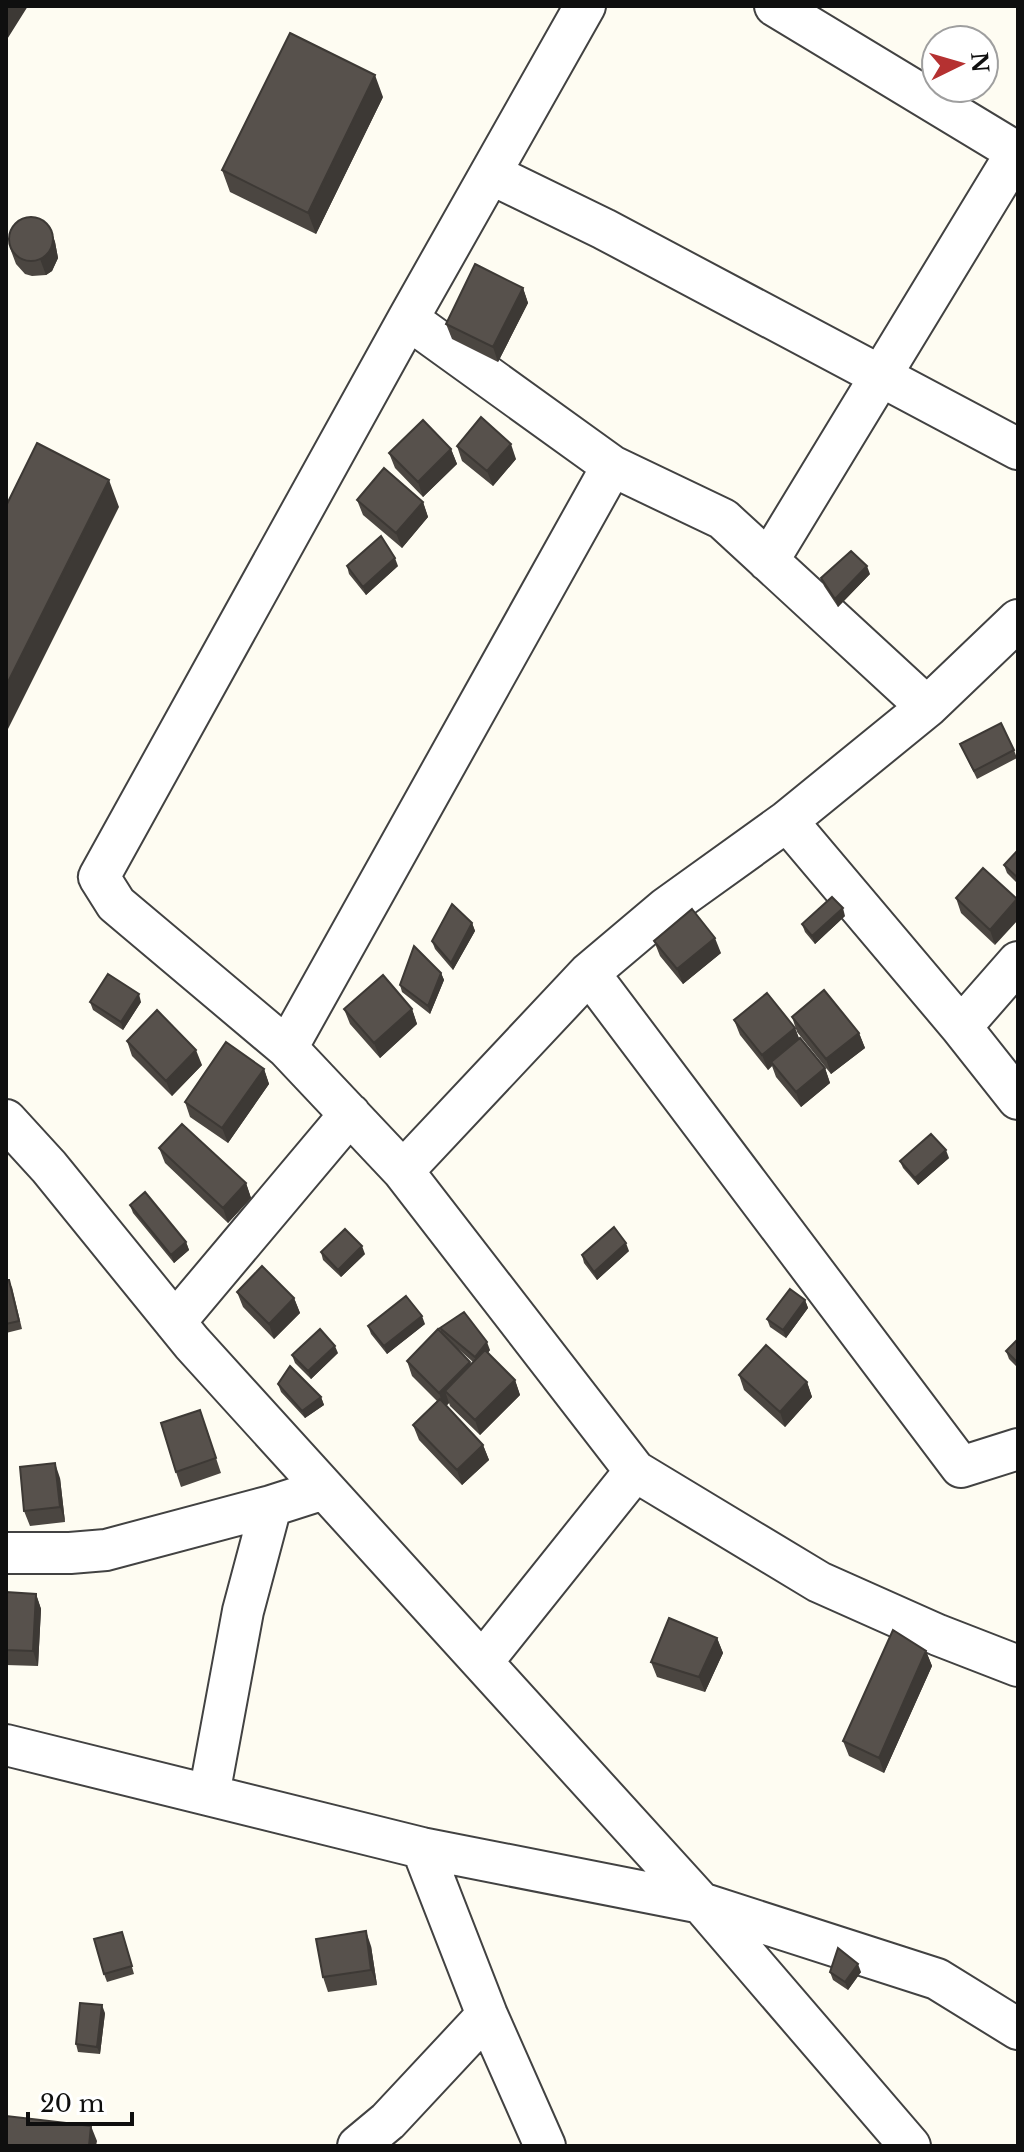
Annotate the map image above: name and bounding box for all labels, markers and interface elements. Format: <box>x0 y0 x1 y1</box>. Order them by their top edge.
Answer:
north arrow <box>920 24 1000 104</box>
text: N <box>965 51 994 74</box>
scale bar <box>28 2076 132 2126</box>
text: 20 m <box>40 2089 105 2118</box>

